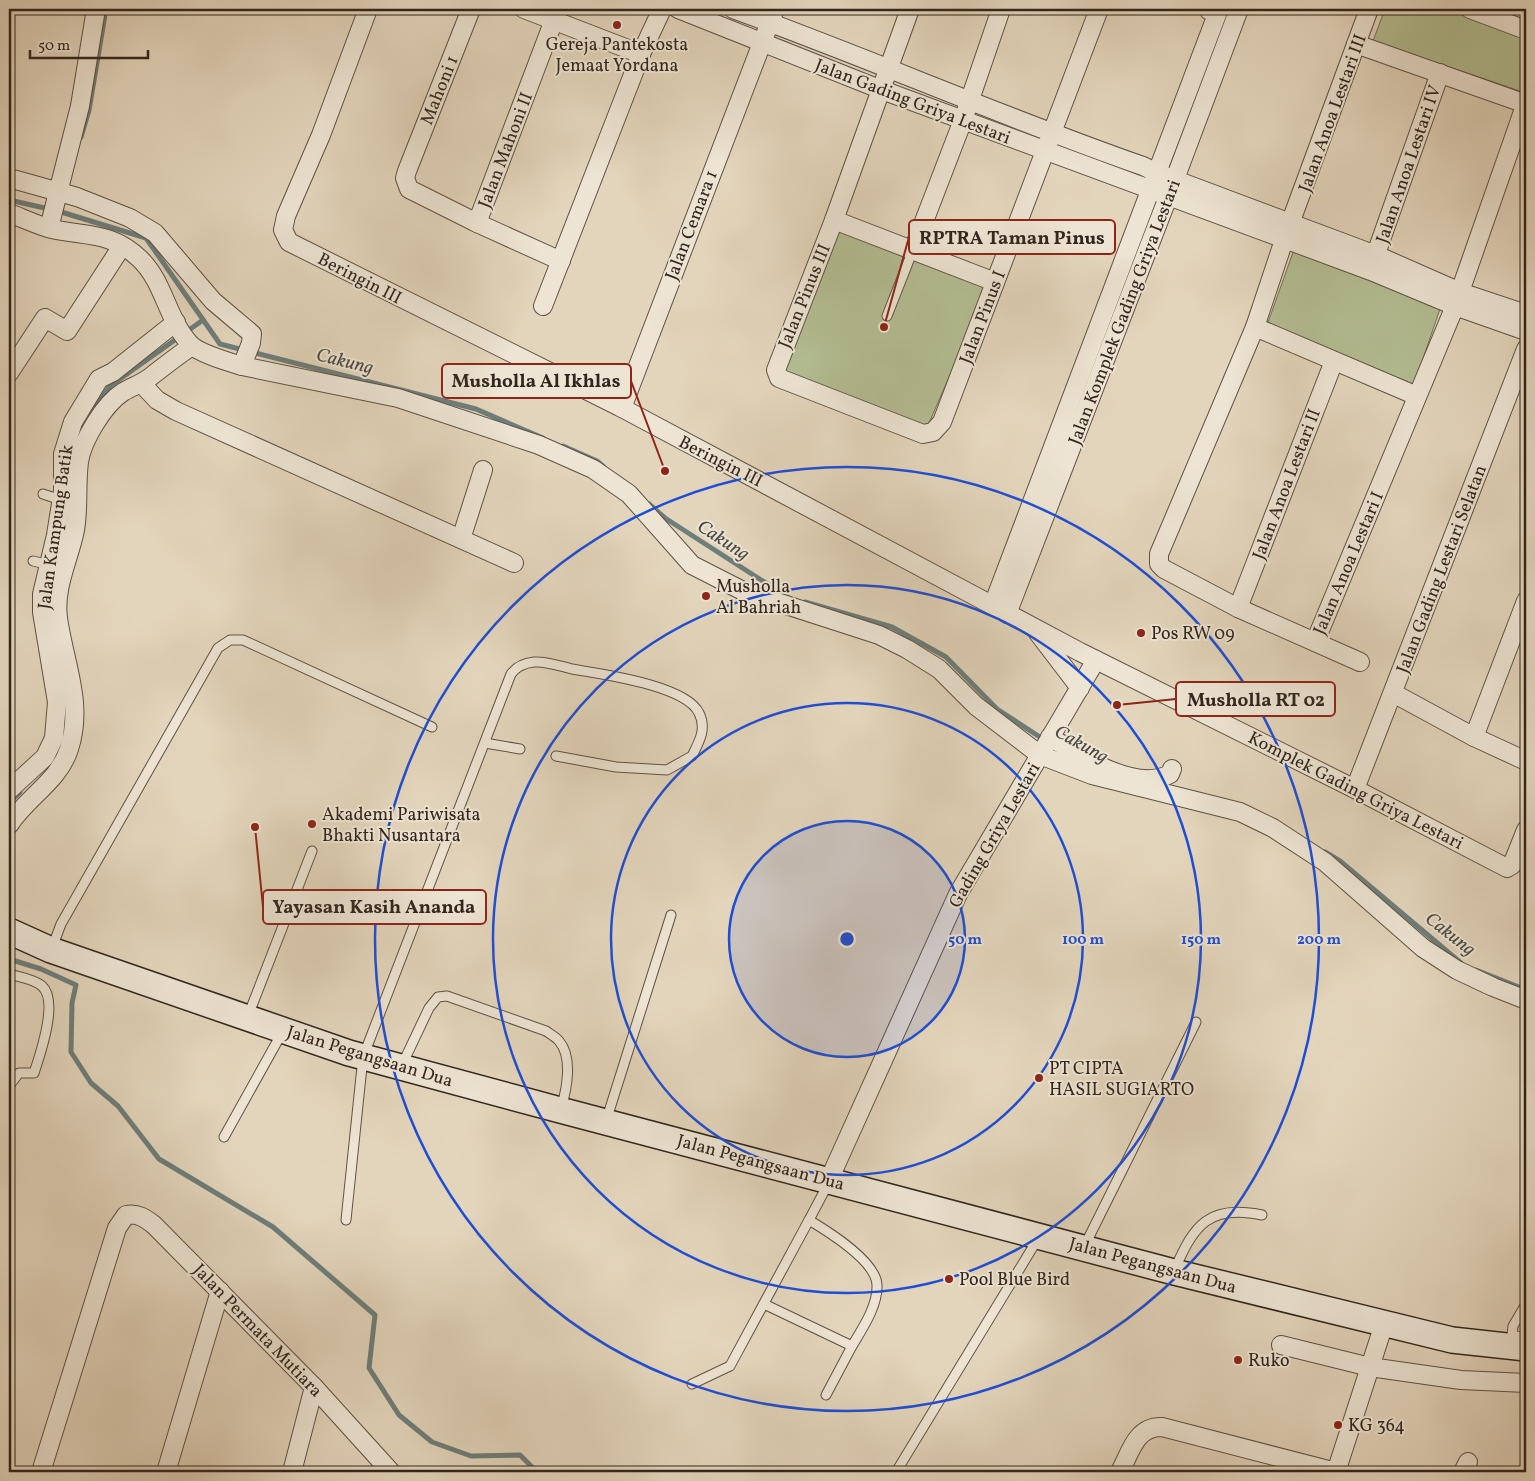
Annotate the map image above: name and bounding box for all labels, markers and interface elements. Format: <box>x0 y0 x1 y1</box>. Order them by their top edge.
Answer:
marker: Gereja Pantekosta Jemaat Yordana <box>611 19 623 31</box>
scale bar <box>30 28 148 60</box>
street label: Jalan Anoa Lestari III <box>1293 31 1374 196</box>
place label: Gereja Pantekosta Jemaat Yordana <box>546 33 688 79</box>
text: 50 m <box>38 36 70 57</box>
street label: Mahoni 1 <box>415 52 466 129</box>
street label: Jalan Gading Griya Lestari <box>811 53 1014 151</box>
street label: Jalan Anoa Lestari IV <box>1371 82 1448 247</box>
street label: Jalan Mahoni II <box>473 89 540 212</box>
street label: Jalan Cemara 1 <box>660 167 725 284</box>
street label: Jalan Komplek Gading Griya Lestari <box>1063 176 1188 449</box>
callout: RPTRA Taman Pinus <box>909 220 1115 254</box>
text: RPTRA Taman Pinus <box>919 226 1105 252</box>
street label: Jalan Pinus III <box>773 241 838 353</box>
street label: Beringin III <box>313 247 406 311</box>
street label: Jalan Pinus I <box>954 267 1013 368</box>
water label: Cakung <box>313 342 376 382</box>
callout: Musholla Al Ikhlas <box>442 364 631 398</box>
text: Musholla Al Ikhlas <box>452 369 621 395</box>
street label: Jalan Anoa Lestari II <box>1247 405 1328 564</box>
street label: Beringin III <box>674 430 767 494</box>
street label: Jalan Kampung Batik <box>33 443 80 611</box>
street label: Jalan Gading Lestari Selatan <box>1391 461 1494 677</box>
street label: Jalan Anoa Lestari I <box>1308 488 1391 639</box>
water label: Cakung <box>692 514 754 567</box>
place label: Musholla Al Bahriah <box>716 575 801 621</box>
marker: Musholla Al Bahriah <box>700 590 712 602</box>
place label: Pos RW 09 <box>1151 622 1234 647</box>
marker: Pos RW 09 <box>1135 627 1147 639</box>
callout: Musholla RT 02 <box>1176 682 1335 716</box>
text: Musholla RT 02 <box>1187 688 1325 714</box>
water label: Cakung <box>1049 719 1113 770</box>
street label: Komplek Gading Griya Lestari <box>1243 726 1467 857</box>
street label: Gading Griya Lestari <box>943 758 1047 913</box>
place label: Akademi Pariwisata Bhakti Nusantara <box>322 803 481 849</box>
marker: Akademi Pariwisata Bhakti Nusantara <box>306 818 318 830</box>
callout: Yayasan Kasih Ananda <box>263 890 486 924</box>
text: Yayasan Kasih Ananda <box>273 895 475 921</box>
water label: Cakung <box>1419 907 1481 963</box>
centre of rings <box>838 930 856 948</box>
text: 50 m <box>948 930 982 951</box>
text: 100 m <box>1062 930 1105 951</box>
text: 150 m <box>1181 930 1221 951</box>
text: 200 m <box>1297 930 1341 951</box>
street label: Jalan Pegangsaan Dua <box>283 1020 456 1095</box>
place label: PT CIPTA HASIL SUGIARTO <box>1049 1057 1194 1103</box>
marker: PT CIPTA HASIL SUGIARTO <box>1033 1072 1045 1084</box>
street label: Jalan Pegangsaan Dua <box>674 1129 847 1198</box>
street label: Jalan Pegangsaan Dua <box>1066 1232 1239 1301</box>
street label: Jalan Permata Mutiara <box>186 1259 327 1403</box>
place label: Pool Blue Bird <box>959 1268 1070 1293</box>
marker: Pool Blue Bird <box>943 1273 955 1285</box>
place label: Ruko <box>1248 1349 1290 1374</box>
marker: Ruko <box>1232 1354 1244 1366</box>
place label: KG 364 <box>1348 1414 1405 1439</box>
marker: KG 364 <box>1332 1419 1344 1431</box>

